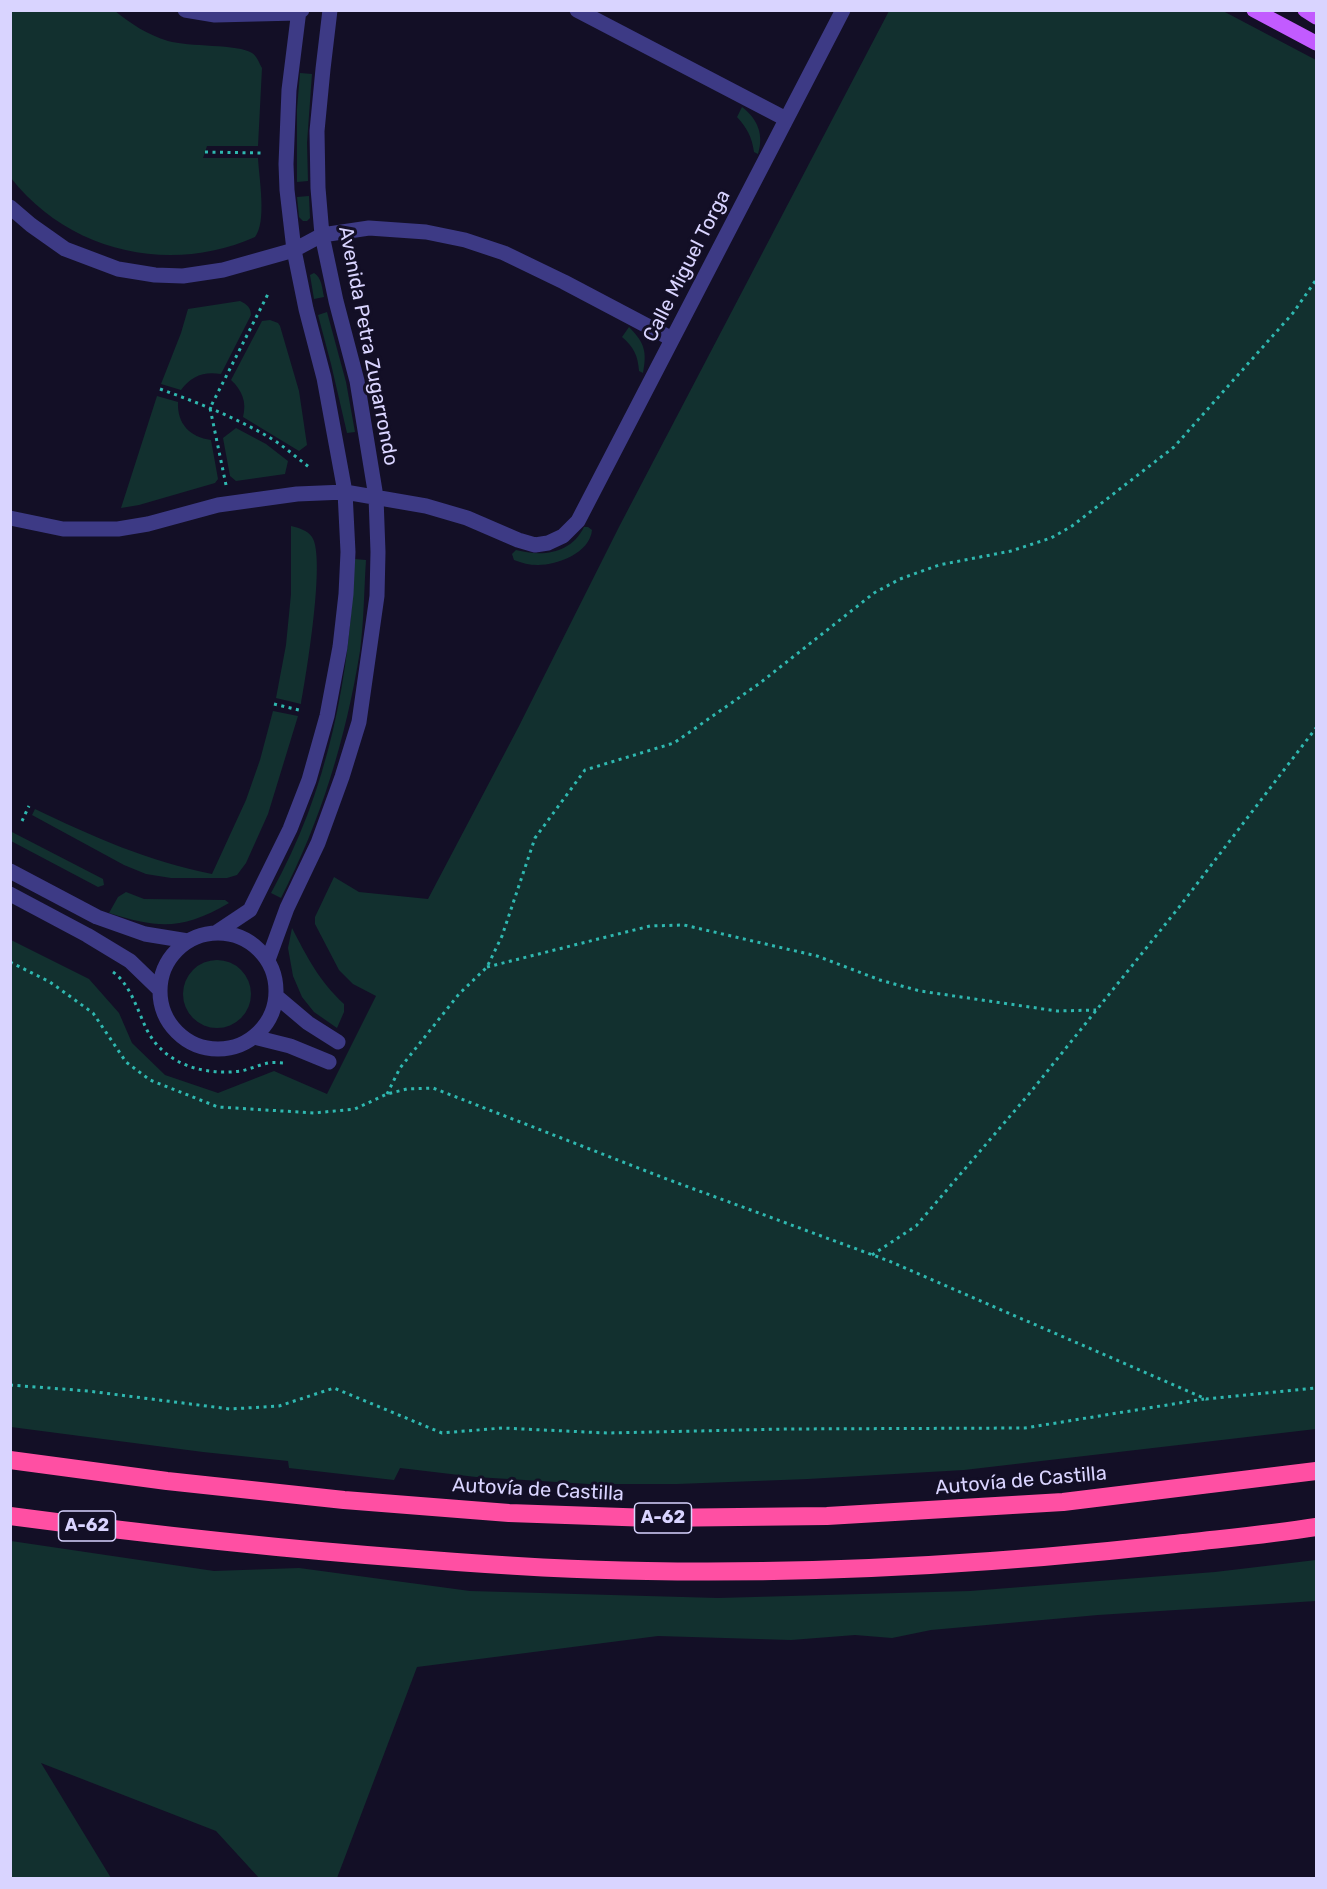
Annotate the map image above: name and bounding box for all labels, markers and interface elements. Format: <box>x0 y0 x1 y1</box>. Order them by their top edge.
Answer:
street label: Calle Miguel Torga <box>638 186 736 346</box>
street label: Avenida Petra Zugarrondo <box>333 224 403 468</box>
street label: Autovía de Castilla <box>934 1462 1108 1500</box>
street label: Autovía de Castilla <box>451 1474 625 1506</box>
road number: A-62 <box>634 1503 692 1533</box>
road number: A-62 <box>58 1511 116 1541</box>

